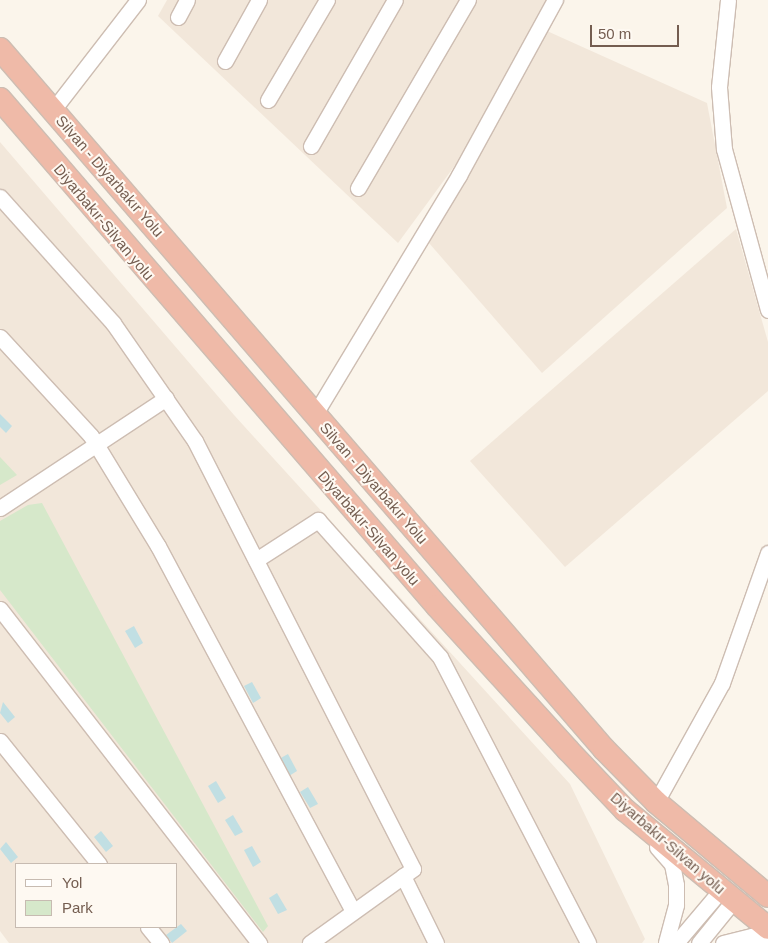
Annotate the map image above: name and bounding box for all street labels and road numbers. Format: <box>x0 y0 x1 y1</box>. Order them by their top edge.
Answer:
street label: Silvan - Diyarbakır Yolu <box>52 111 168 241</box>
street label: Diyarbakır-Silvan yolu <box>50 160 158 284</box>
street label: Silvan - Diyarbakır Yolu <box>316 418 432 548</box>
street label: Diyarbakır-Silvan yolu <box>314 467 424 589</box>
street label: Diyarbakır-Silvan yolu <box>607 788 729 898</box>

